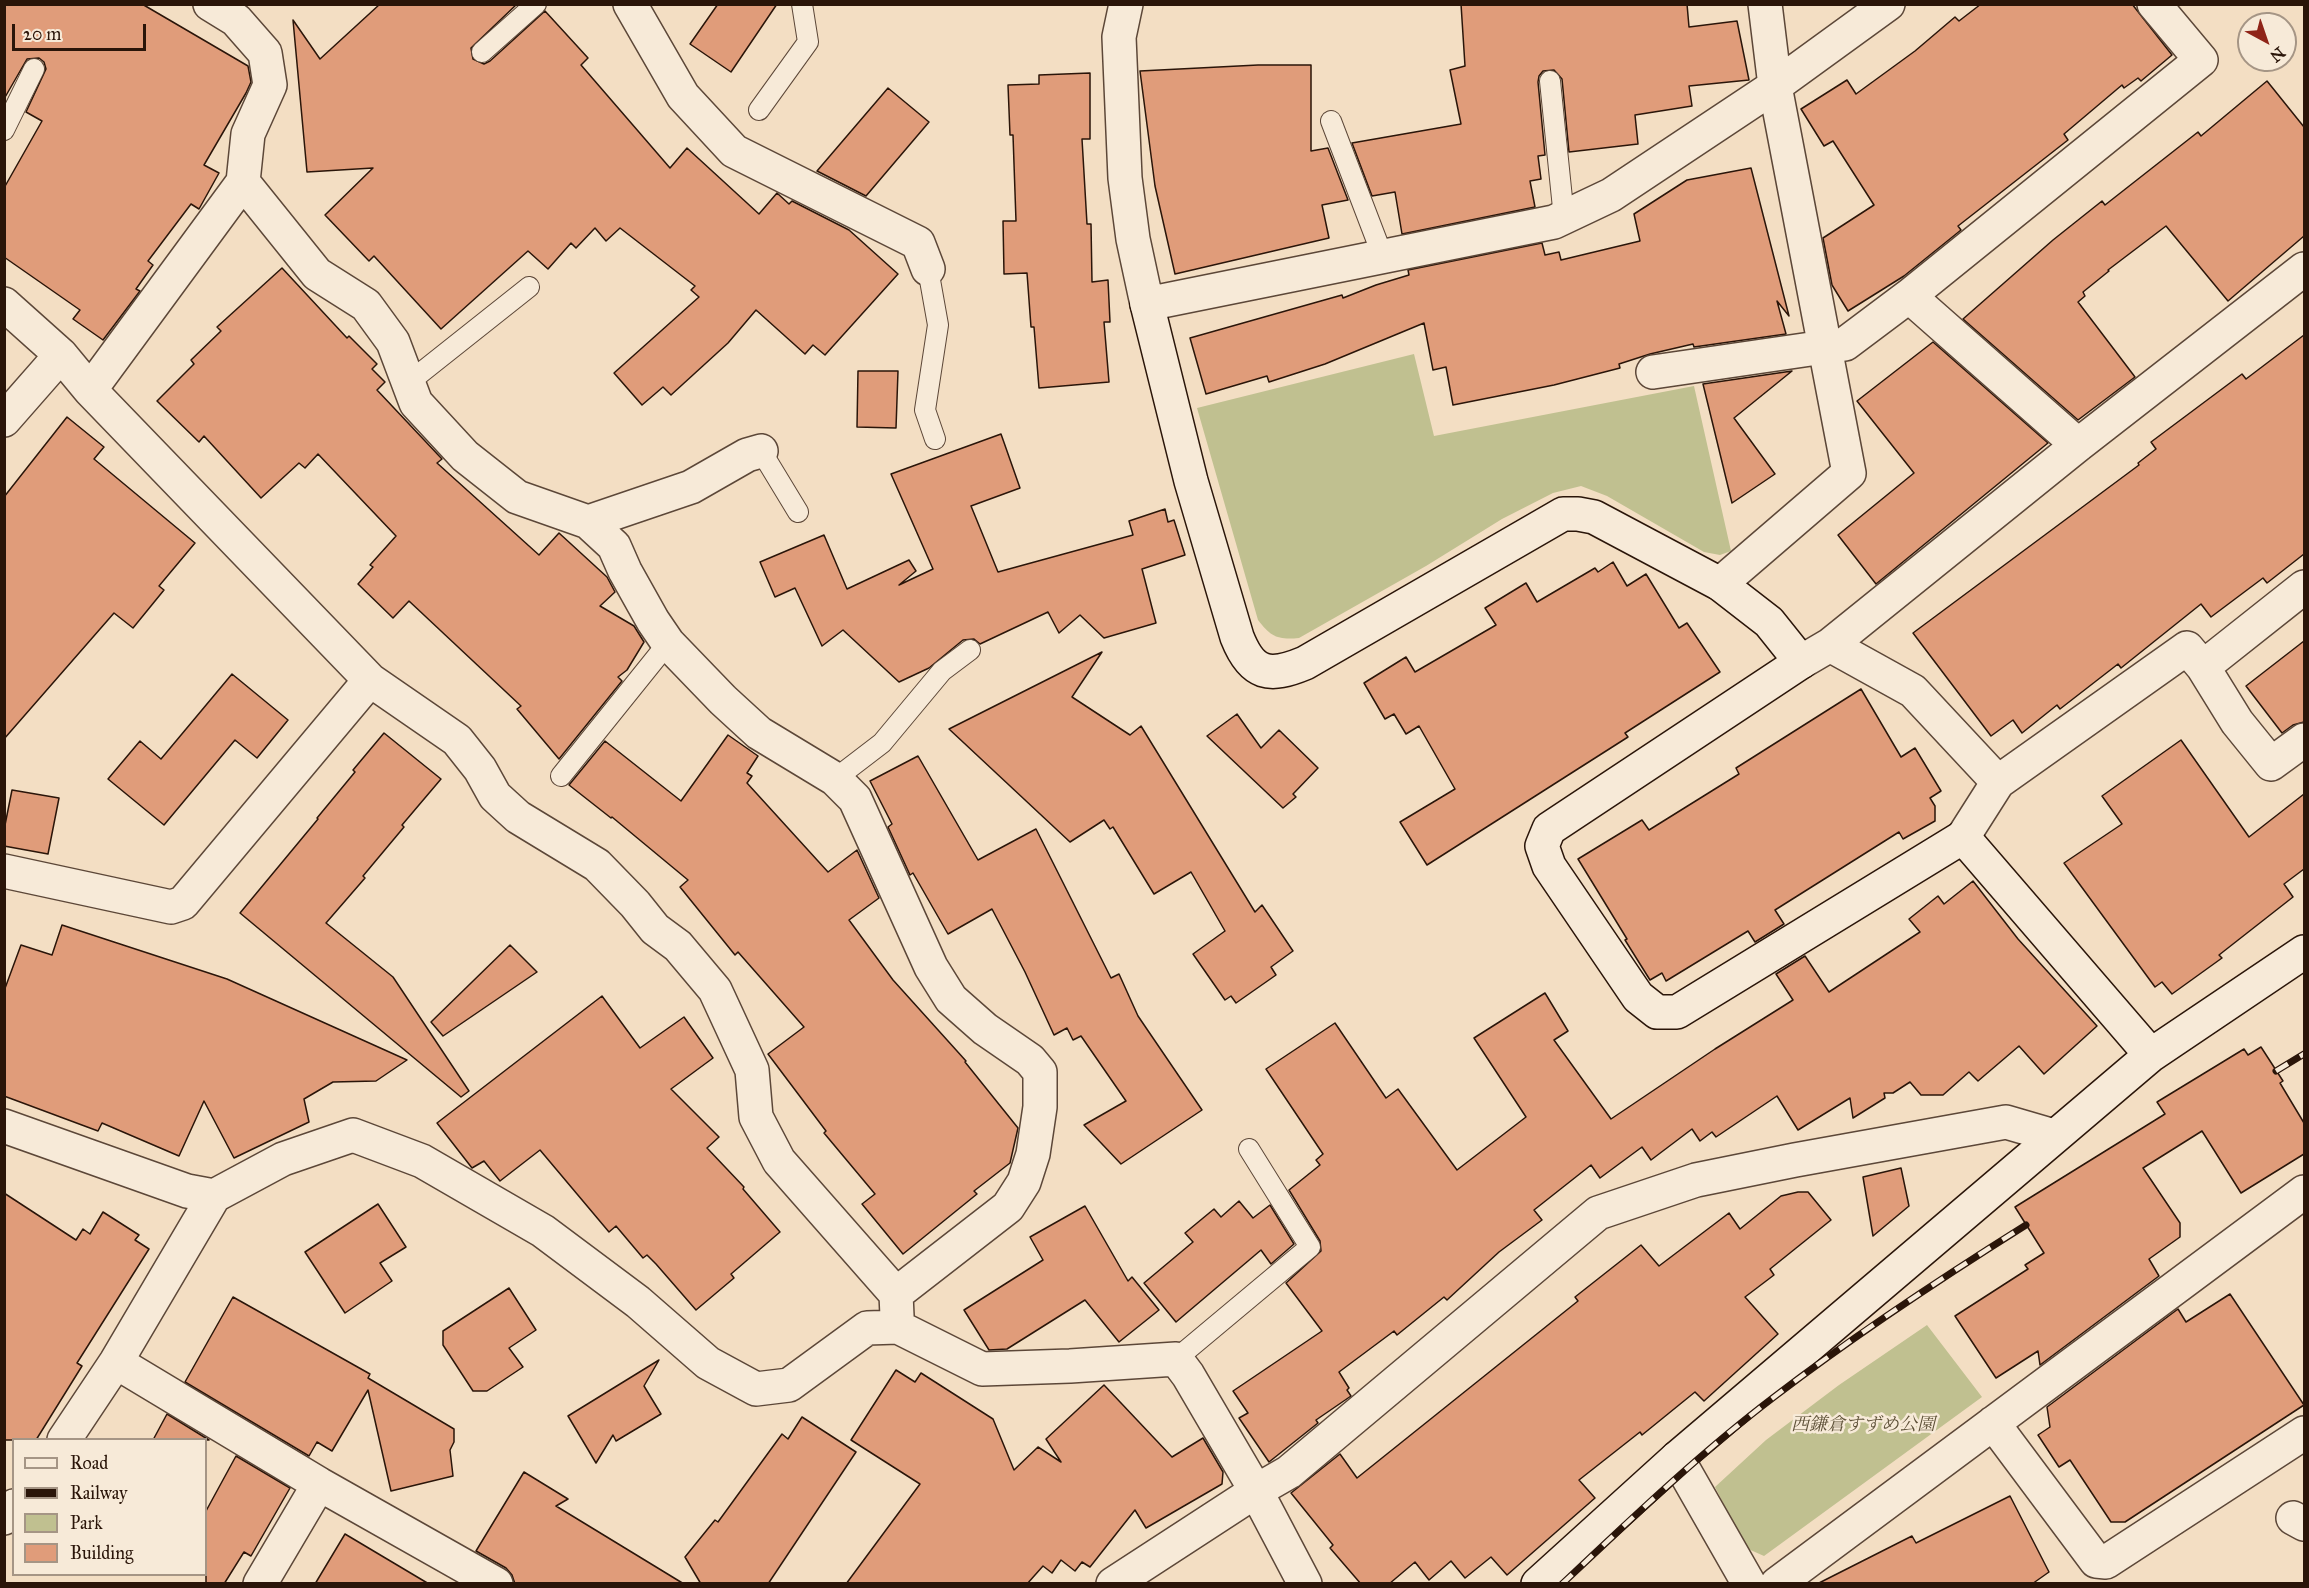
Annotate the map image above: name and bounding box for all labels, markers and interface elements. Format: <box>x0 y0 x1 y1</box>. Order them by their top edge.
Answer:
scale bar <box>15 12 148 50</box>
north arrow <box>2237 12 2297 72</box>
text: 20 m <box>23 23 61 45</box>
text: N <box>2266 43 2289 66</box>
park label: 西鎌倉すずめ公園 <box>1791 1415 1935 1437</box>
legend <box>12 1438 207 1576</box>
text: Road <box>70 1452 108 1474</box>
text: Railway <box>70 1482 127 1504</box>
text: Park <box>70 1512 103 1534</box>
text: Building <box>70 1542 133 1564</box>

